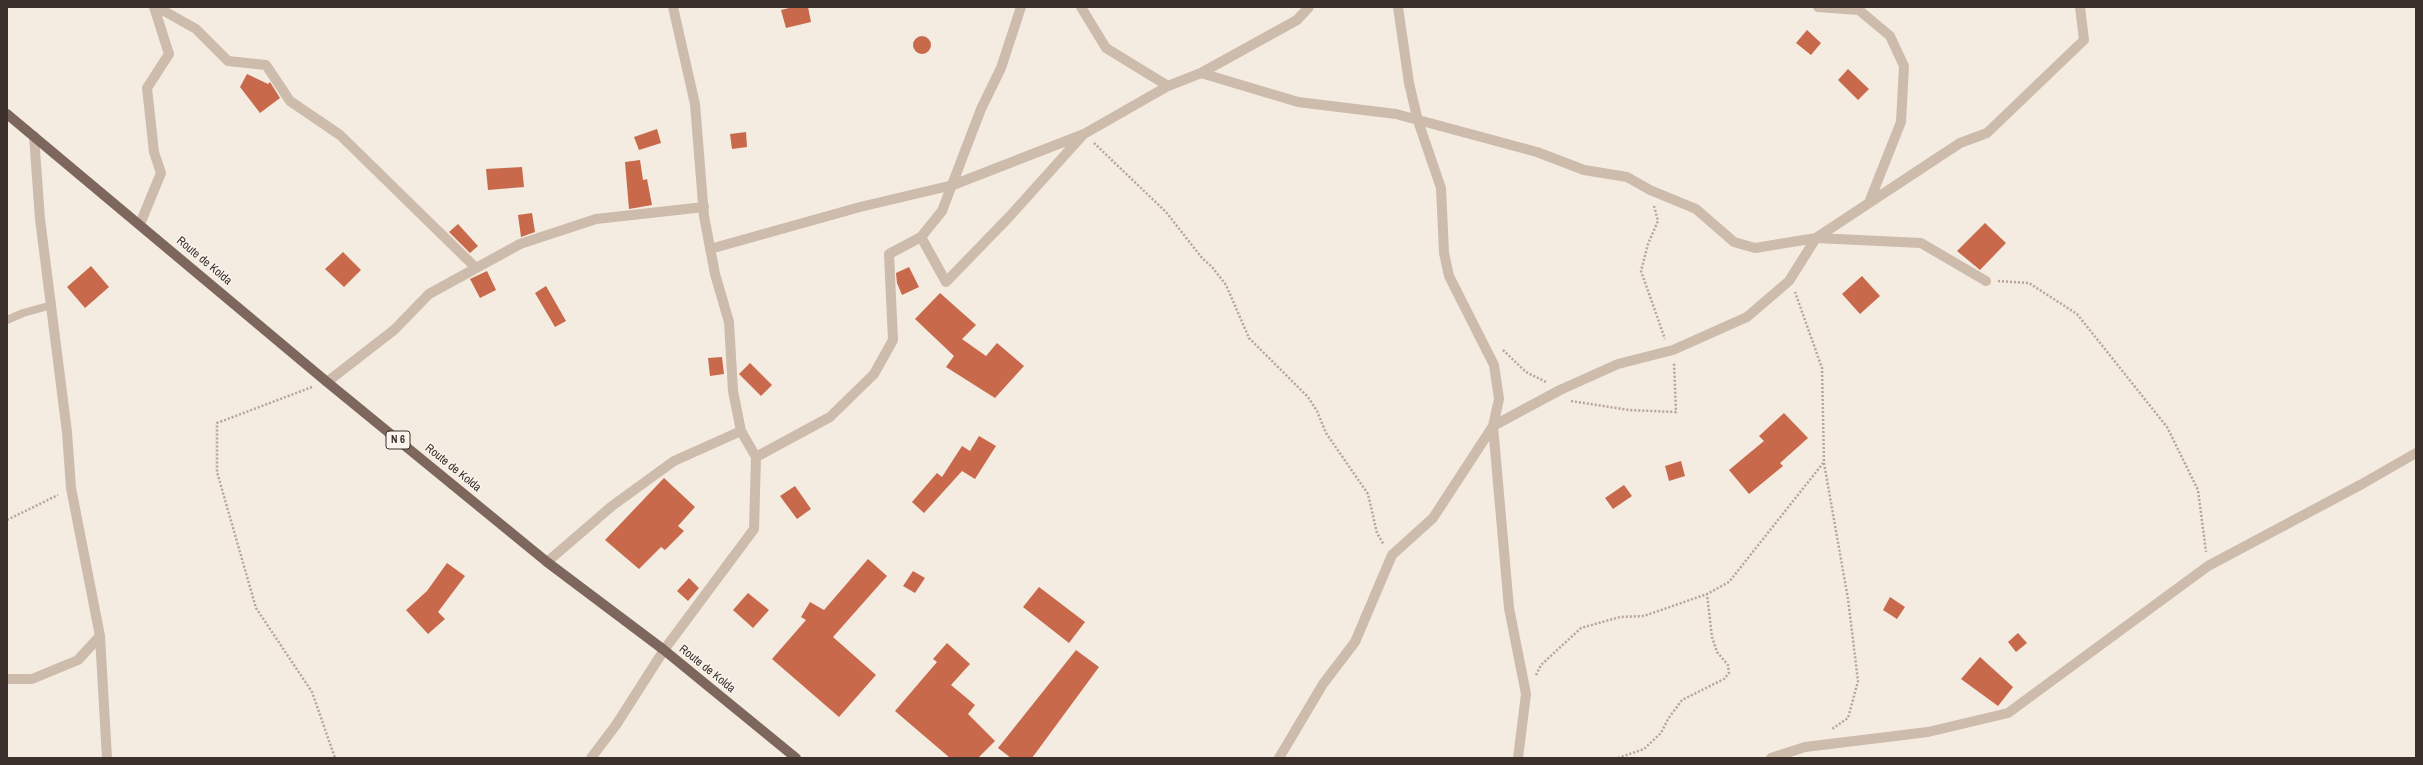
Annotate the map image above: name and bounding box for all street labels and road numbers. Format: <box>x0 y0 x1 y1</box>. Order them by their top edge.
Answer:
street label: Route de Kolda <box>173 234 235 288</box>
road number: N 6 <box>386 431 410 449</box>
street label: Route de Kolda <box>422 441 484 495</box>
street label: Route de Kolda <box>676 642 738 696</box>

